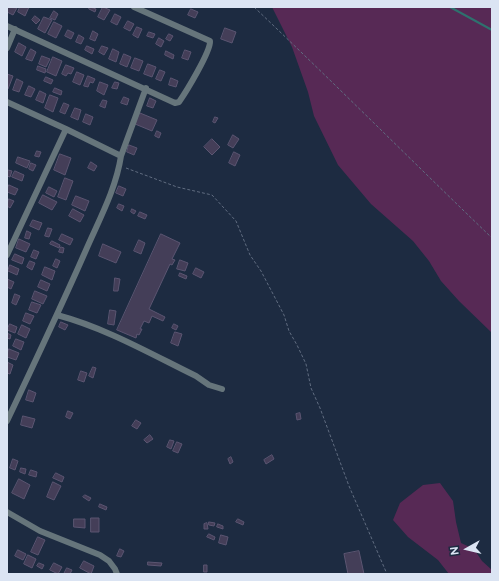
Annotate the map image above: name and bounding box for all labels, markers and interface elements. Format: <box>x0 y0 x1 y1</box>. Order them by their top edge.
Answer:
north arrow <box>447 529 487 569</box>
text: N <box>448 546 462 556</box>

